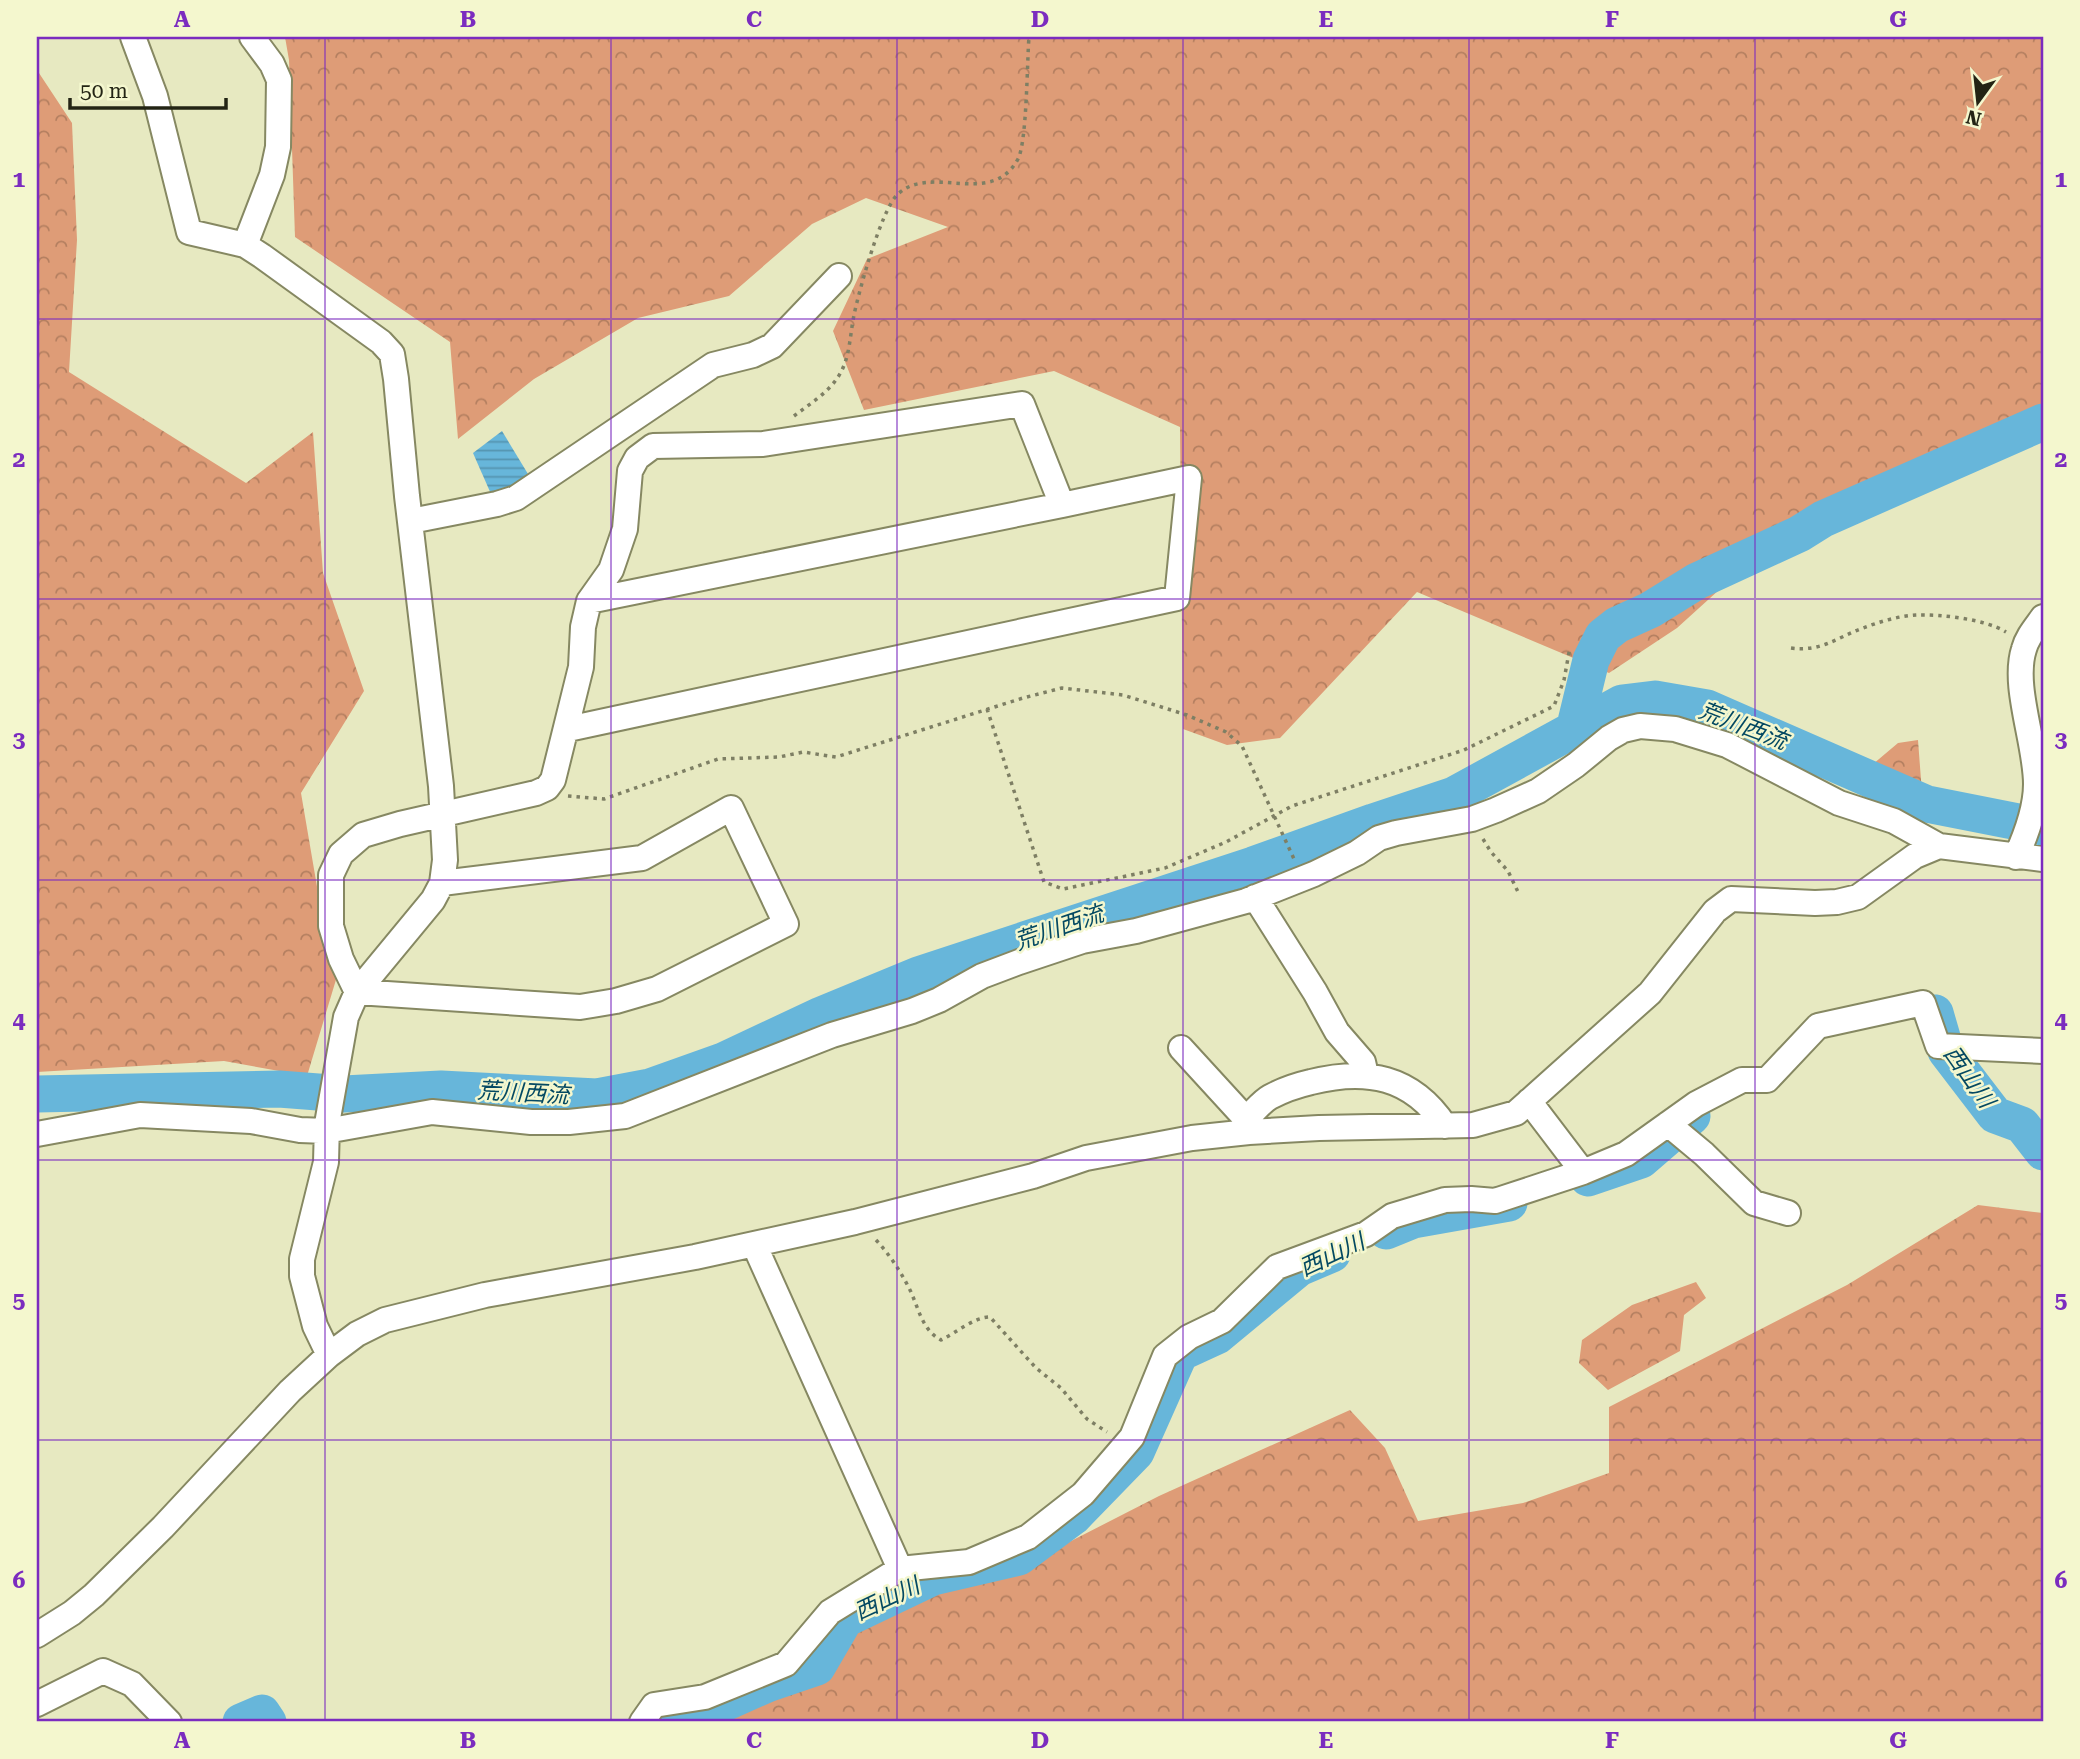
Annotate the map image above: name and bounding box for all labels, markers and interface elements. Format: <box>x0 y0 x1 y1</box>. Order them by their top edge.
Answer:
text: A <box>174 6 191 33</box>
text: B <box>460 6 476 33</box>
text: C <box>746 6 762 33</box>
text: D <box>1031 6 1049 33</box>
text: E <box>1319 6 1333 33</box>
text: F <box>1605 6 1619 33</box>
text: G <box>1889 6 1907 33</box>
scale bar <box>70 66 226 110</box>
north arrow <box>1944 66 2014 136</box>
text: 50 m <box>80 79 128 103</box>
text: N <box>1963 105 1984 131</box>
text: 1 <box>13 166 26 193</box>
text: 1 <box>2055 166 2068 193</box>
text: 2 <box>13 446 25 473</box>
text: 2 <box>2055 446 2067 473</box>
water label: 荒川西流 <box>1695 697 1794 756</box>
text: 3 <box>13 726 26 753</box>
text: 3 <box>2055 726 2068 753</box>
water label: 荒川西流 <box>1011 899 1110 956</box>
text: 4 <box>13 1007 26 1034</box>
text: 4 <box>2055 1007 2068 1034</box>
water label: 西山川 <box>1938 1041 2002 1115</box>
water label: 荒川西流 <box>476 1077 573 1109</box>
water label: 西山川 <box>1295 1227 1372 1282</box>
text: 5 <box>13 1287 26 1314</box>
text: 5 <box>2055 1287 2068 1314</box>
text: 6 <box>13 1567 26 1594</box>
text: 6 <box>2055 1567 2068 1594</box>
water label: 西山川 <box>850 1571 927 1626</box>
text: A <box>174 1727 191 1754</box>
text: B <box>460 1727 476 1754</box>
text: C <box>746 1727 762 1754</box>
text: D <box>1031 1727 1049 1754</box>
text: E <box>1319 1727 1333 1754</box>
text: F <box>1605 1727 1619 1754</box>
text: G <box>1889 1727 1907 1754</box>

